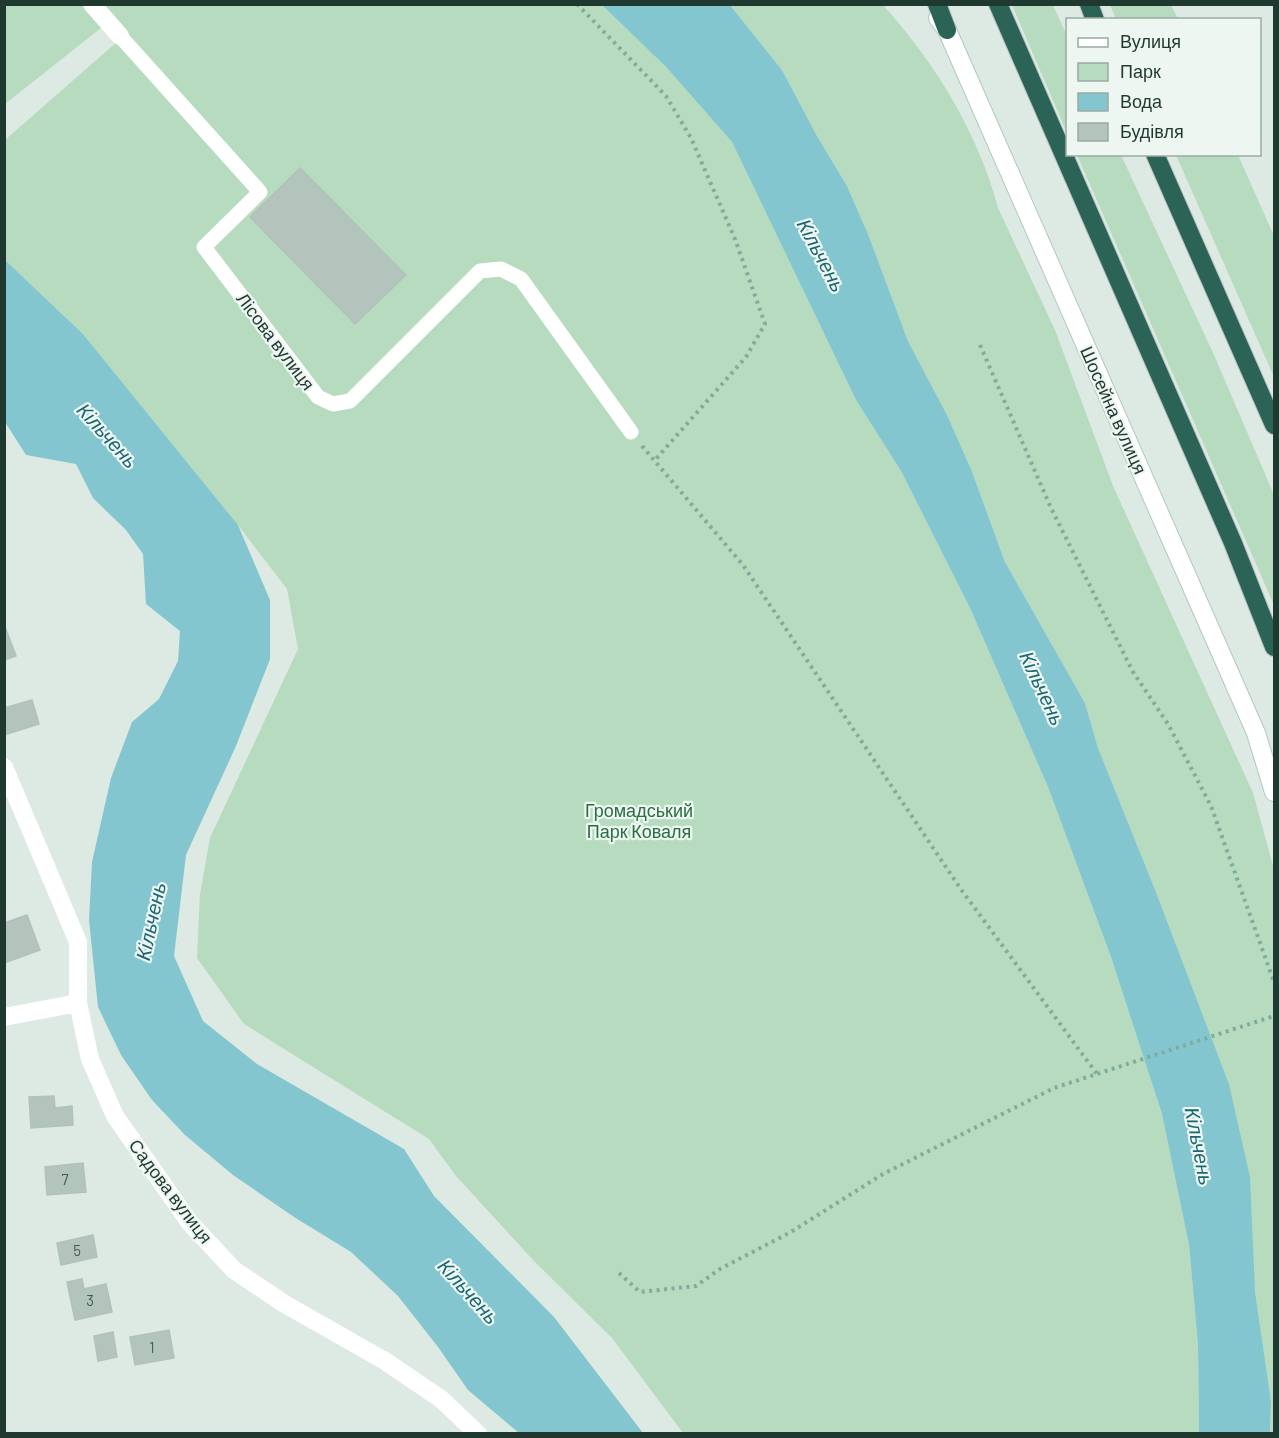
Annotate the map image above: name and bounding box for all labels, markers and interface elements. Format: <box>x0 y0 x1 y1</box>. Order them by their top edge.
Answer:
legend <box>1066 18 1261 156</box>
text: Вулиця <box>1120 30 1181 52</box>
text: Парк <box>1120 60 1161 82</box>
text: Вода <box>1120 90 1163 112</box>
text: Будівля <box>1120 120 1184 142</box>
water label: Кільчень <box>793 214 851 296</box>
street label: Лісова вулиця <box>232 288 320 394</box>
street label: Шосейна вулиця <box>1076 343 1152 477</box>
water label: Кільчень <box>73 398 143 472</box>
water label: Кільчень <box>1015 647 1071 729</box>
park label: Громадський Парк Коваля <box>585 799 693 842</box>
water label: Кільчень <box>130 880 170 962</box>
water label: Кільчень <box>1181 1105 1219 1187</box>
street label: Садова вулиця <box>125 1134 217 1248</box>
house number: 7 <box>61 1170 69 1188</box>
house number: 5 <box>73 1241 81 1259</box>
water label: Кільчень <box>434 1254 504 1328</box>
house number: 3 <box>86 1291 94 1309</box>
house number: 1 <box>149 1338 155 1356</box>

